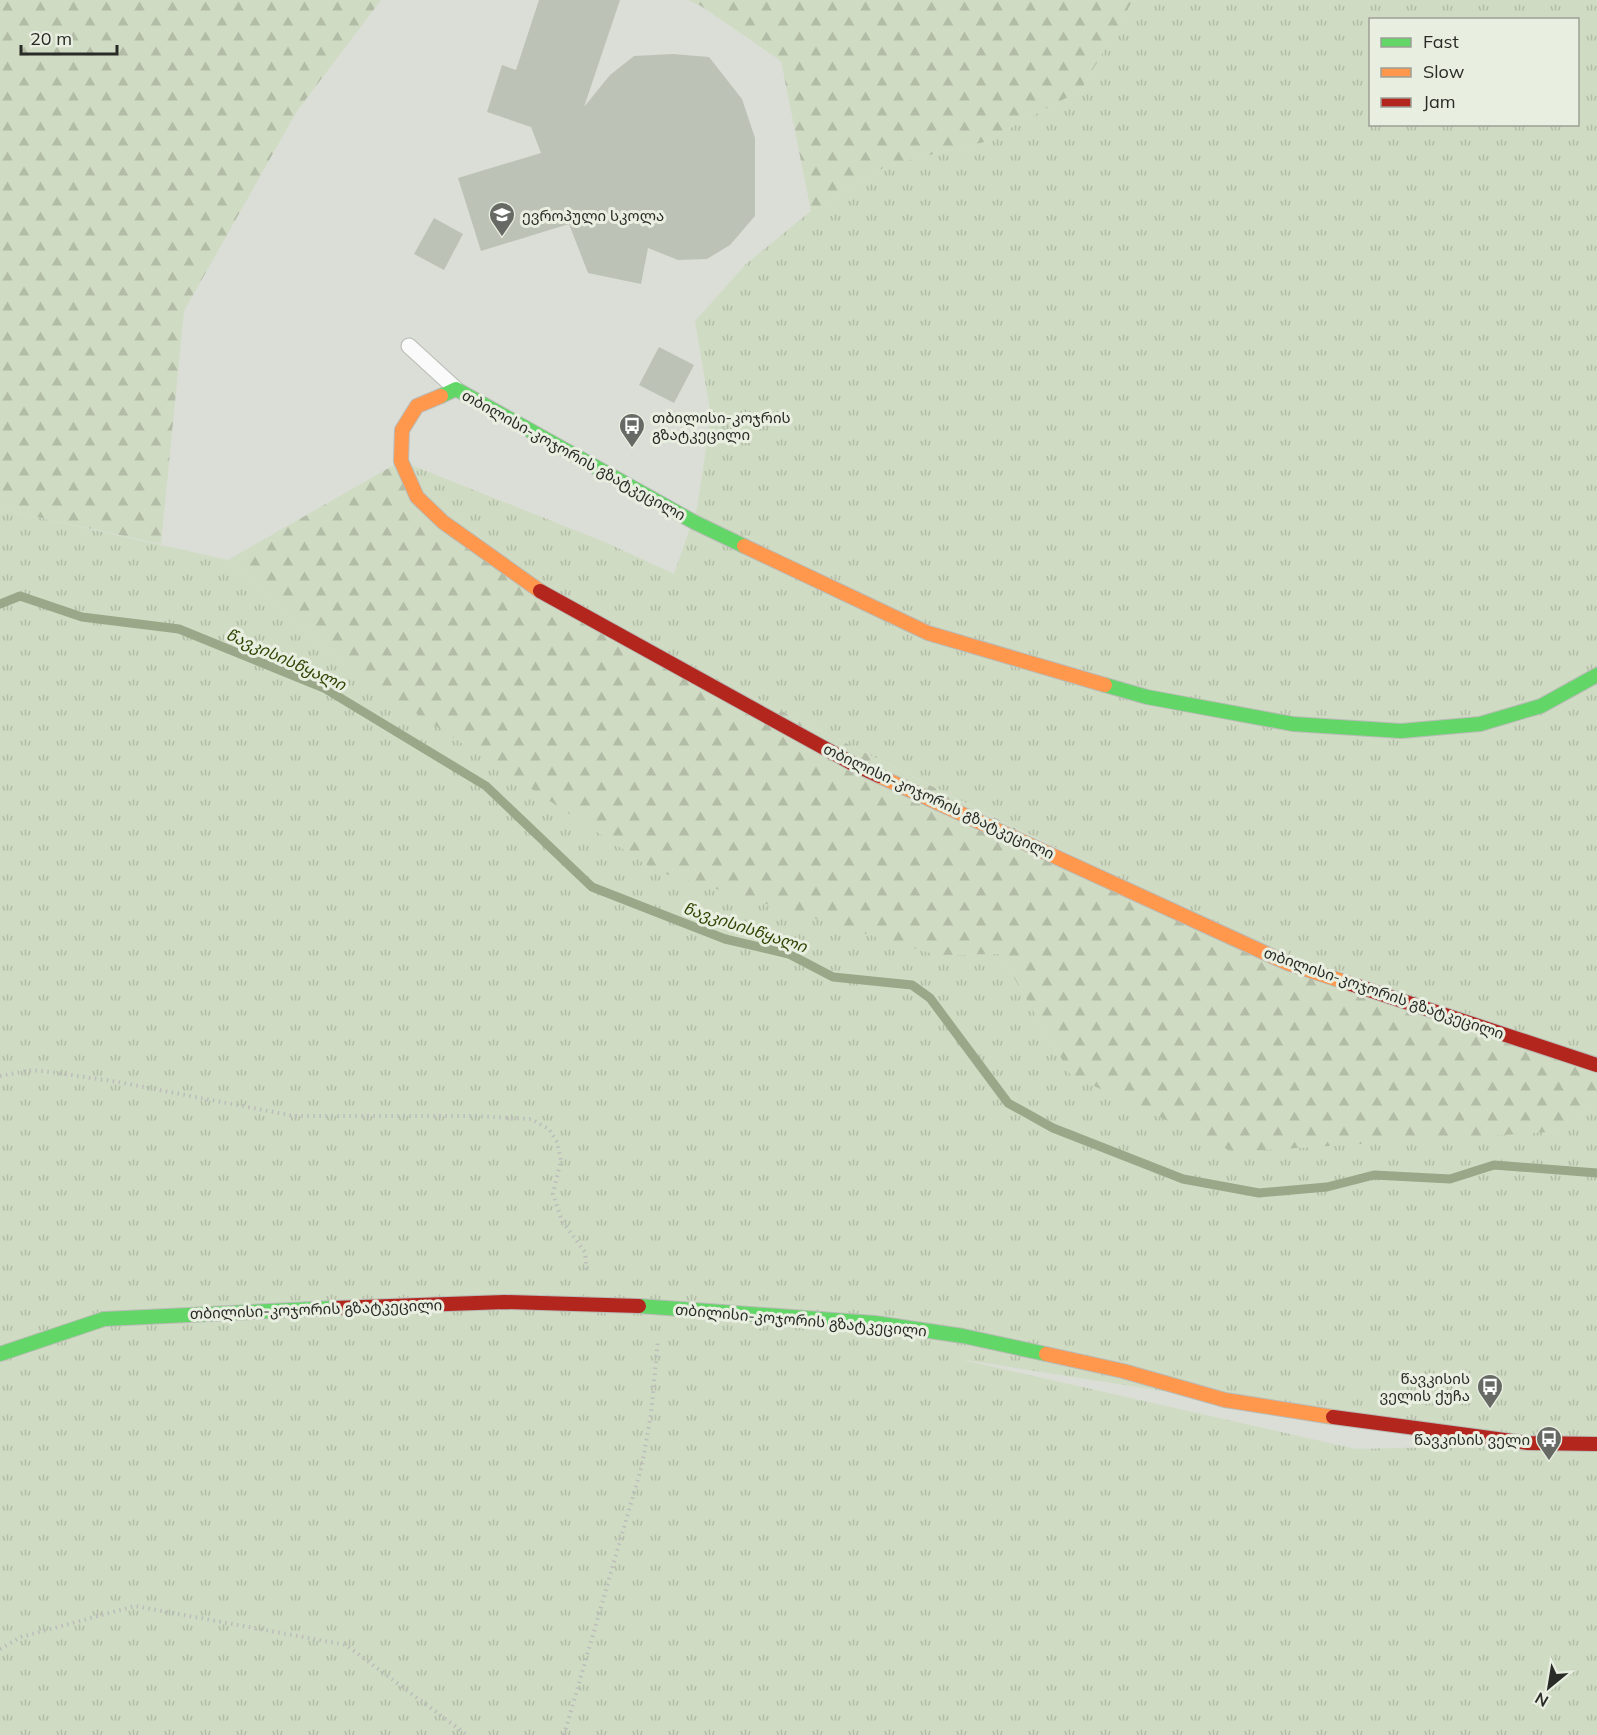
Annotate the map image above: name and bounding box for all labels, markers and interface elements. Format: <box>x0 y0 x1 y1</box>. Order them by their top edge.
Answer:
scale bar <box>21 18 117 56</box>
legend <box>1369 18 1579 126</box>
text: 20 m <box>30 27 72 50</box>
text: Fast <box>1423 30 1459 53</box>
text: Slow <box>1423 60 1465 83</box>
text: Jam <box>1423 90 1456 113</box>
school or university icon: ევროპული სკოლა <box>487 200 517 238</box>
place label: ევროპული სკოლა <box>522 206 664 225</box>
street label: თბილისი-კოჯორის გზატკეცილი <box>459 385 689 525</box>
place label: თბილისი-კოჯრის გზატკეცილი <box>652 408 791 444</box>
bus stop icon: თბილისი-კოჯრის გზატკეცილი <box>617 411 647 449</box>
water label: წავკისისწყალი <box>223 624 350 695</box>
street label: თბილისი-კოჯორის გზატკეცილი <box>821 739 1057 863</box>
water label: წავკისისწყალი <box>681 898 810 957</box>
street label: თბილისი-კოჯორის გზატკეცილი <box>1261 943 1507 1043</box>
street label: თბილისი-კოჯორის გზატკეცილი <box>189 1295 443 1323</box>
street label: თბილისი-კოჯორის გზატკეცილი <box>674 1300 928 1340</box>
place label: წავკისის ველის ქუჩა <box>1379 1369 1470 1405</box>
bus stop icon: წავკისის ველის ქუჩა <box>1475 1372 1505 1410</box>
bus stop icon: წავკისის ველი <box>1534 1424 1564 1462</box>
place label: წავკისის ველი <box>1414 1430 1530 1449</box>
north arrow <box>1519 1657 1579 1717</box>
text: N <box>1531 1688 1552 1712</box>

